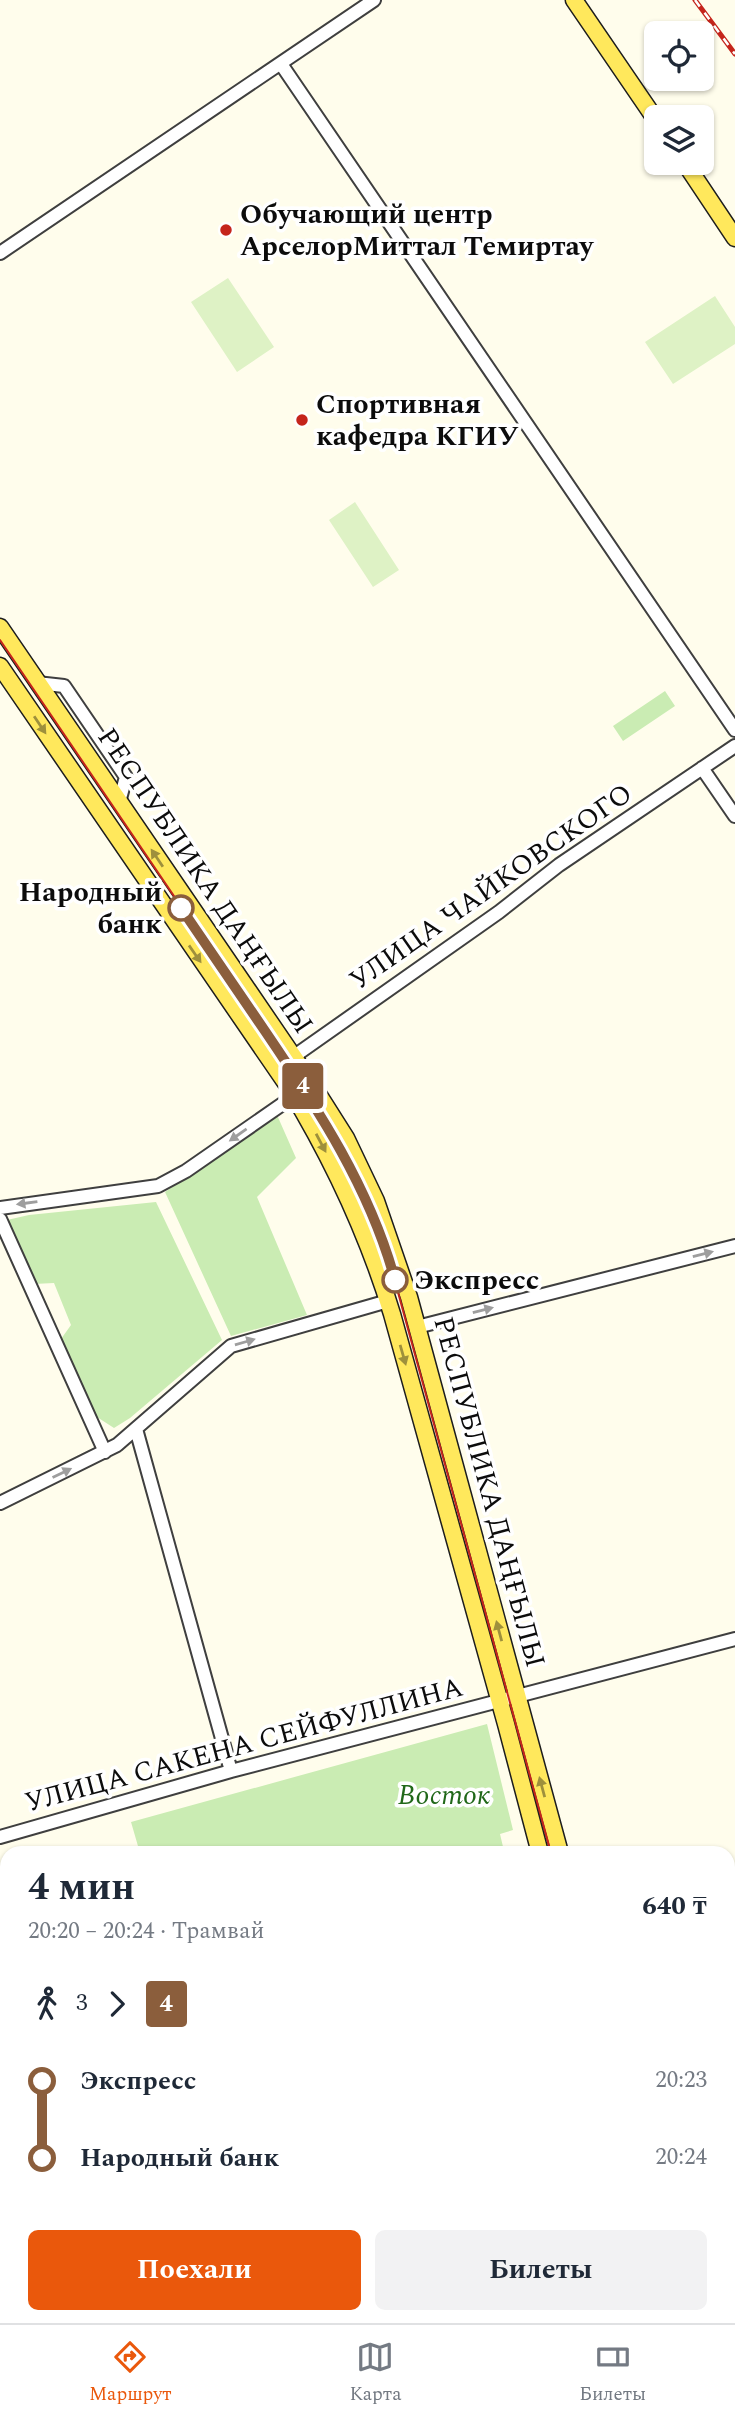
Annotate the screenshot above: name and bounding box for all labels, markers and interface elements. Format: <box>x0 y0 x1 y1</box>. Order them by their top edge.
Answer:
map controls <box>644 21 714 175</box>
button: locate <box>644 21 714 91</box>
button: layers <box>644 105 714 175</box>
place label: Обучающий центр АрселорМиттал Темиртау <box>240 193 595 268</box>
marker: Обучающий центр АрселорМиттал Темиртау <box>218 222 234 238</box>
place label: Спортивная кафедра КГИУ <box>316 383 519 458</box>
marker: Спортивная кафедра КГИУ <box>294 412 310 428</box>
one-way arrow <box>33 716 47 734</box>
street label: РЕСПУБЛИКА ДАҢҒЫЛЫ <box>86 719 324 1043</box>
street label: УЛИЦА ЧАЙКОВСКОГО <box>340 773 642 1001</box>
one-way arrow <box>150 849 164 867</box>
place label: Народный банк <box>19 871 162 946</box>
marker: Народный банк <box>168 895 194 921</box>
one-way arrow <box>188 945 202 963</box>
line badge: 4 <box>280 1063 326 1109</box>
text: 4 <box>296 1068 310 1104</box>
one-way arrow <box>229 1128 247 1142</box>
one-way arrow <box>314 1134 326 1154</box>
one-way arrow <box>16 1198 38 1209</box>
one-way arrow <box>692 1248 714 1259</box>
place label: Экспресс <box>414 1259 539 1302</box>
marker: Экспресс <box>382 1267 408 1293</box>
one-way arrow <box>472 1304 494 1315</box>
street label: РЕСПУБЛИКА ДАҢҒЫЛЫ <box>421 1312 557 1672</box>
one-way arrow <box>234 1336 256 1347</box>
one-way arrow <box>398 1344 409 1366</box>
one-way arrow <box>51 1468 72 1479</box>
one-way arrow <box>494 1621 504 1642</box>
street label: УЛИЦА САКЕНА СЕЙФУЛЛИНА <box>20 1666 468 1824</box>
park label: Восток <box>398 1774 490 1817</box>
one-way arrow <box>536 1776 547 1798</box>
text: 4 мин <box>28 1859 135 1917</box>
text: 640 ₸ <box>642 1886 707 1926</box>
text: 20:20 – 20:24 · Трамвай <box>28 1914 264 1949</box>
icon: walk <box>28 1985 66 2023</box>
icon: forward <box>98 1985 136 2023</box>
text: 3 <box>76 1986 88 2021</box>
text: 4 <box>160 1986 173 2022</box>
text: Экспресс <box>80 2061 196 2101</box>
text: 20:23 <box>655 2063 707 2098</box>
text: Народный банк <box>80 2138 279 2178</box>
text: 20:24 <box>655 2140 707 2175</box>
button: Поехали <box>28 2230 361 2310</box>
button: Билеты <box>375 2230 707 2310</box>
tab: Маршрут <box>89 2338 172 2409</box>
tab: Карта <box>349 2338 401 2409</box>
tab: Билеты <box>579 2338 646 2409</box>

